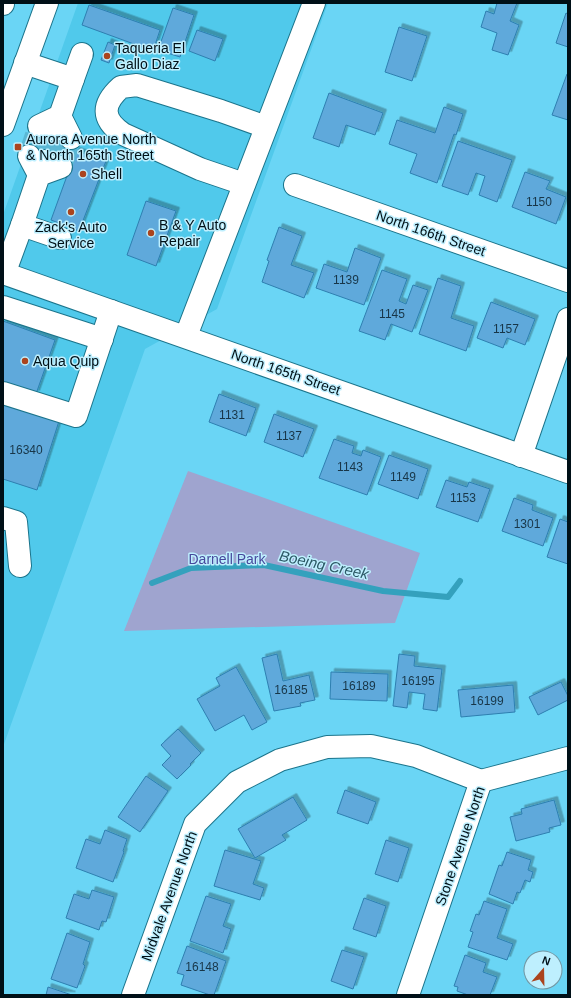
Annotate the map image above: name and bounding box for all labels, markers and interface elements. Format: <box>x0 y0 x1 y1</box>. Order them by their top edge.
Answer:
place label: Taqueria El Gallo Diaz <box>115 40 185 72</box>
marker: Taqueria El Gallo Diaz <box>102 51 112 61</box>
place label: Aurora Avenue North & North 165th Street <box>26 131 157 163</box>
marker: Aurora Avenue North & North 165th Street <box>13 142 23 152</box>
place label: Shell <box>91 166 122 182</box>
marker: Shell <box>78 169 88 179</box>
house number: 1150 <box>526 195 552 209</box>
marker: Zack's Auto Service <box>66 207 76 217</box>
street label: North 166th Street <box>374 207 488 259</box>
place label: B & Y Auto Repair <box>159 217 226 249</box>
place label: Zack's Auto Service <box>35 219 107 251</box>
marker: B & Y Auto Repair <box>146 228 156 238</box>
house number: 1139 <box>333 273 359 287</box>
house number: 1145 <box>379 307 405 321</box>
house number: 1157 <box>493 322 519 336</box>
street label: North 165th Street <box>229 346 343 398</box>
place label: Aqua Quip <box>33 353 99 369</box>
marker: Aqua Quip <box>20 356 30 366</box>
house number: 1131 <box>219 408 245 422</box>
house number: 1137 <box>276 429 302 443</box>
house number: 16340 <box>9 443 43 457</box>
house number: 1143 <box>337 460 363 474</box>
house number: 1149 <box>390 470 416 484</box>
house number: 1153 <box>450 491 476 505</box>
house number: 1301 <box>514 517 541 531</box>
water label: Boeing Creek <box>278 547 372 583</box>
park label: Darnell Park <box>188 551 267 567</box>
house number: 16195 <box>401 674 435 688</box>
house number: 16189 <box>342 679 376 693</box>
house number: 16185 <box>274 683 308 697</box>
house number: 16199 <box>470 694 504 708</box>
street label: Stone Avenue North <box>432 784 488 908</box>
street label: Midvale Avenue North <box>138 829 200 963</box>
north arrow <box>523 950 563 990</box>
text: N <box>541 954 552 968</box>
house number: 16148 <box>185 960 219 974</box>

